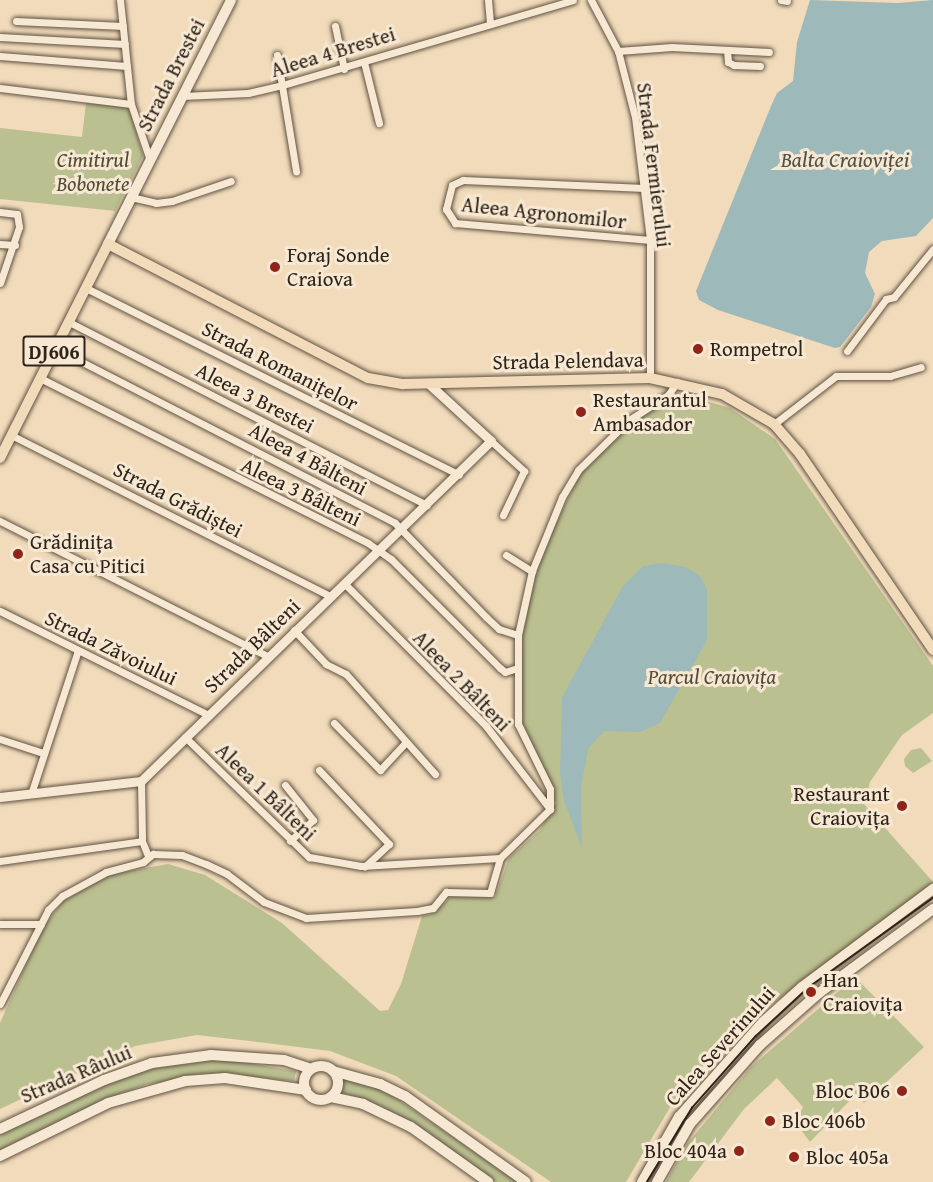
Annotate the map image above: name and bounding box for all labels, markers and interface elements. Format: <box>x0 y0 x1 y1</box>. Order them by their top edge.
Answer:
street label: Strada Brestei <box>132 14 210 136</box>
street label: Aleea 4 Brestei <box>268 21 398 83</box>
street label: Strada Fermierului <box>631 81 677 249</box>
park label: Cimitirul Bobonete <box>57 147 129 197</box>
water label: Balta Craioviței <box>781 147 909 173</box>
street label: Aleea Agronomilor <box>460 192 628 234</box>
place label: Foraj Sonde Craiova <box>287 242 390 292</box>
marker: Foraj Sonde Craiova <box>268 260 282 274</box>
street label: Strada Romanițelor <box>198 316 362 416</box>
road number: DJ606 <box>22 334 86 368</box>
place label: Rompetrol <box>710 336 804 362</box>
marker: Rompetrol <box>691 342 705 356</box>
street label: Strada Pelendava <box>492 347 644 375</box>
street label: Aleea 3 Brestei <box>192 357 318 439</box>
place label: Restaurantul Ambasador <box>593 387 707 437</box>
marker: Restaurantul Ambasador <box>574 405 588 419</box>
street label: Aleea 4 Bâlteni <box>245 417 371 501</box>
street label: Aleea 3 Bâlteni <box>237 452 365 532</box>
street label: Strada Grădiștei <box>109 457 247 543</box>
place label: Grădinița Casa cu Pitici <box>30 529 145 579</box>
marker: Grădinița Casa cu Pitici <box>11 547 25 561</box>
street label: Strada Bâlteni <box>198 594 306 698</box>
street label: Strada Zăvoiului <box>41 605 181 691</box>
street label: Aleea 2 Bâlteni <box>408 625 516 737</box>
park label: Parcul Craiovița <box>648 664 776 690</box>
street label: Aleea 1 Bâlteni <box>210 738 322 846</box>
place label: Restaurant Craiovița <box>793 781 890 831</box>
marker: Restaurant Craiovița <box>895 799 909 813</box>
place label: Han Craiovița <box>823 967 903 1017</box>
street label: Calea Severinului <box>660 981 780 1111</box>
marker: Han Craiovița <box>804 985 818 999</box>
street label: Strada Râului <box>17 1039 135 1109</box>
place label: Bloc B06 <box>815 1078 890 1104</box>
marker: Bloc B06 <box>895 1084 909 1098</box>
place label: Bloc 406b <box>782 1108 866 1134</box>
marker: Bloc 406b <box>763 1114 777 1128</box>
place label: Bloc 404a <box>644 1138 727 1164</box>
marker: Bloc 404a <box>732 1144 746 1158</box>
place label: Bloc 405a <box>806 1144 889 1170</box>
marker: Bloc 405a <box>787 1150 801 1164</box>

